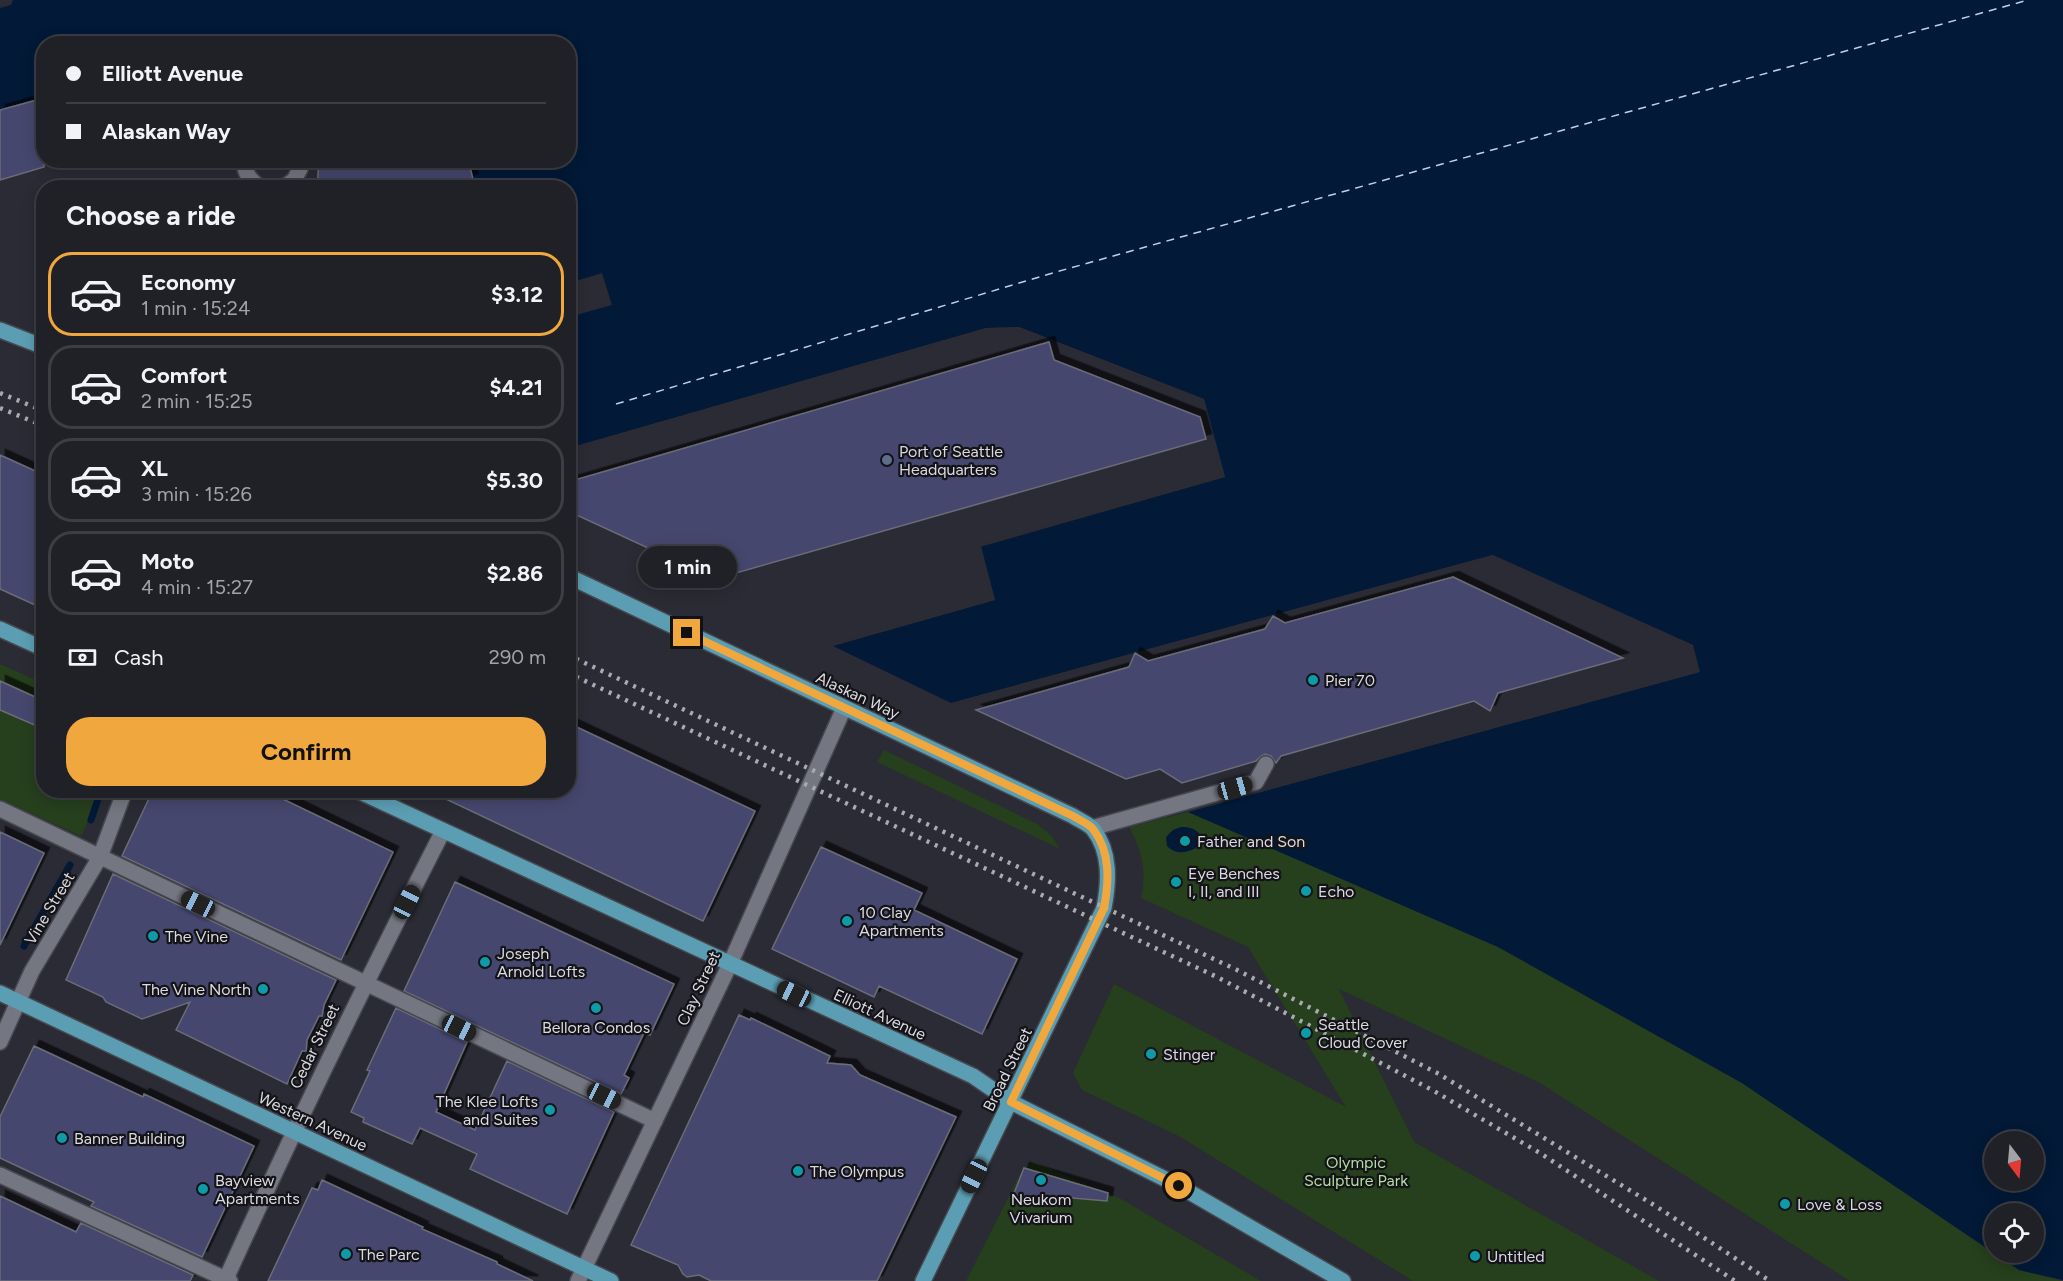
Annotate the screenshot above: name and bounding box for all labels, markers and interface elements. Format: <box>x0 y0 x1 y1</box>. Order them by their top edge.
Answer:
text: Elliott Avenue <box>102 60 243 87</box>
text: Alaskan Way <box>102 118 231 145</box>
text: Choose a ride <box>66 199 235 232</box>
icon: car <box>69 267 123 321</box>
text: Economy <box>141 269 236 296</box>
text: $3.12 <box>491 281 543 308</box>
text: 1 min · 15:24 <box>141 296 250 320</box>
icon: car <box>69 360 123 414</box>
text: Comfort <box>141 362 227 389</box>
text: $4.21 <box>489 374 543 401</box>
text: 2 min · 15:25 <box>141 389 252 413</box>
place label: Port of Seattle Headquarters <box>899 442 1003 479</box>
icon: car <box>69 453 123 507</box>
marker: Port of Seattle Headquarters <box>880 453 894 467</box>
text: XL <box>141 455 168 482</box>
text: $5.30 <box>486 467 543 494</box>
text: 3 min · 15:26 <box>141 482 252 506</box>
icon: car <box>69 546 123 600</box>
callout: 1 min <box>638 546 736 588</box>
text: Moto <box>141 548 194 575</box>
text: 1 min <box>664 555 711 579</box>
text: $2.86 <box>486 560 543 587</box>
text: 4 min · 15:27 <box>141 575 253 599</box>
route end <box>673 619 700 646</box>
icon: cash <box>66 641 99 674</box>
text: Cash <box>114 644 164 671</box>
text: 290 m <box>489 645 546 669</box>
street label: Alaskan Way <box>813 668 903 723</box>
place label: Pier 70 <box>1325 671 1375 690</box>
marker: Pier 70 <box>1306 673 1320 687</box>
button: Confirm <box>66 717 546 786</box>
car <box>1215 774 1255 802</box>
place label: Father and Son <box>1197 832 1305 851</box>
marker: Father and Son <box>1178 834 1192 848</box>
place label: Eye Benches I, II, and III <box>1188 864 1280 901</box>
street label: Vine Street <box>20 869 78 948</box>
marker: Eye Benches I, II, and III <box>1169 875 1183 889</box>
car <box>391 882 423 922</box>
place label: Echo <box>1318 882 1354 901</box>
marker: Echo <box>1299 884 1313 898</box>
car <box>178 888 218 920</box>
place label: 10 Clay Apartments <box>859 903 944 940</box>
marker: 10 Clay Apartments <box>840 914 854 928</box>
place label: The Vine <box>165 927 228 946</box>
marker: The Vine <box>146 929 160 943</box>
place label: Joseph Arnold Lofts <box>497 944 585 981</box>
street label: Clay Street <box>673 948 724 1029</box>
marker: Joseph Arnold Lofts <box>478 955 492 969</box>
car <box>774 978 814 1010</box>
place label: The Vine North <box>142 980 251 999</box>
marker: The Vine North <box>256 982 270 996</box>
street label: Elliott Avenue <box>831 985 929 1044</box>
street label: Cedar Street <box>286 1001 343 1092</box>
marker: Bellora Condos <box>589 1001 603 1015</box>
car <box>439 1012 479 1044</box>
place label: Seattle Cloud Cover <box>1318 1015 1408 1052</box>
place label: Bellora Condos <box>542 1018 650 1037</box>
street label: Broad Street <box>979 1024 1036 1114</box>
marker: Seattle Cloud Cover <box>1299 1026 1313 1040</box>
place label: Stinger <box>1163 1045 1216 1064</box>
marker: Stinger <box>1144 1047 1158 1061</box>
car <box>584 1080 624 1112</box>
street label: Western Avenue <box>255 1088 371 1155</box>
place label: The Klee Lofts and Suites <box>436 1092 538 1129</box>
marker: The Klee Lofts and Suites <box>543 1103 557 1117</box>
place label: Banner Building <box>74 1129 185 1148</box>
marker: Banner Building <box>55 1131 69 1145</box>
north arrow <box>1984 1131 2044 1191</box>
map controls <box>1984 1131 2044 1263</box>
park label: Olympic Sculpture Park <box>1304 1153 1408 1190</box>
car <box>958 1156 990 1196</box>
place label: The Olympus <box>810 1162 904 1181</box>
marker: The Olympus <box>791 1164 805 1178</box>
place label: Bayview Apartments <box>215 1171 300 1208</box>
route start <box>1165 1172 1192 1199</box>
marker: Neukom Vivarium <box>1034 1173 1048 1187</box>
marker: Bayview Apartments <box>196 1182 210 1196</box>
place label: Neukom Vivarium <box>1010 1190 1072 1227</box>
place label: Love & Loss <box>1797 1195 1882 1214</box>
marker: Love & Loss <box>1778 1197 1792 1211</box>
button: locate <box>1984 1203 2044 1263</box>
place label: The Parc <box>358 1245 420 1264</box>
marker: The Parc <box>339 1247 353 1261</box>
place label: Untitled <box>1487 1247 1545 1266</box>
marker: Untitled <box>1468 1249 1482 1263</box>

